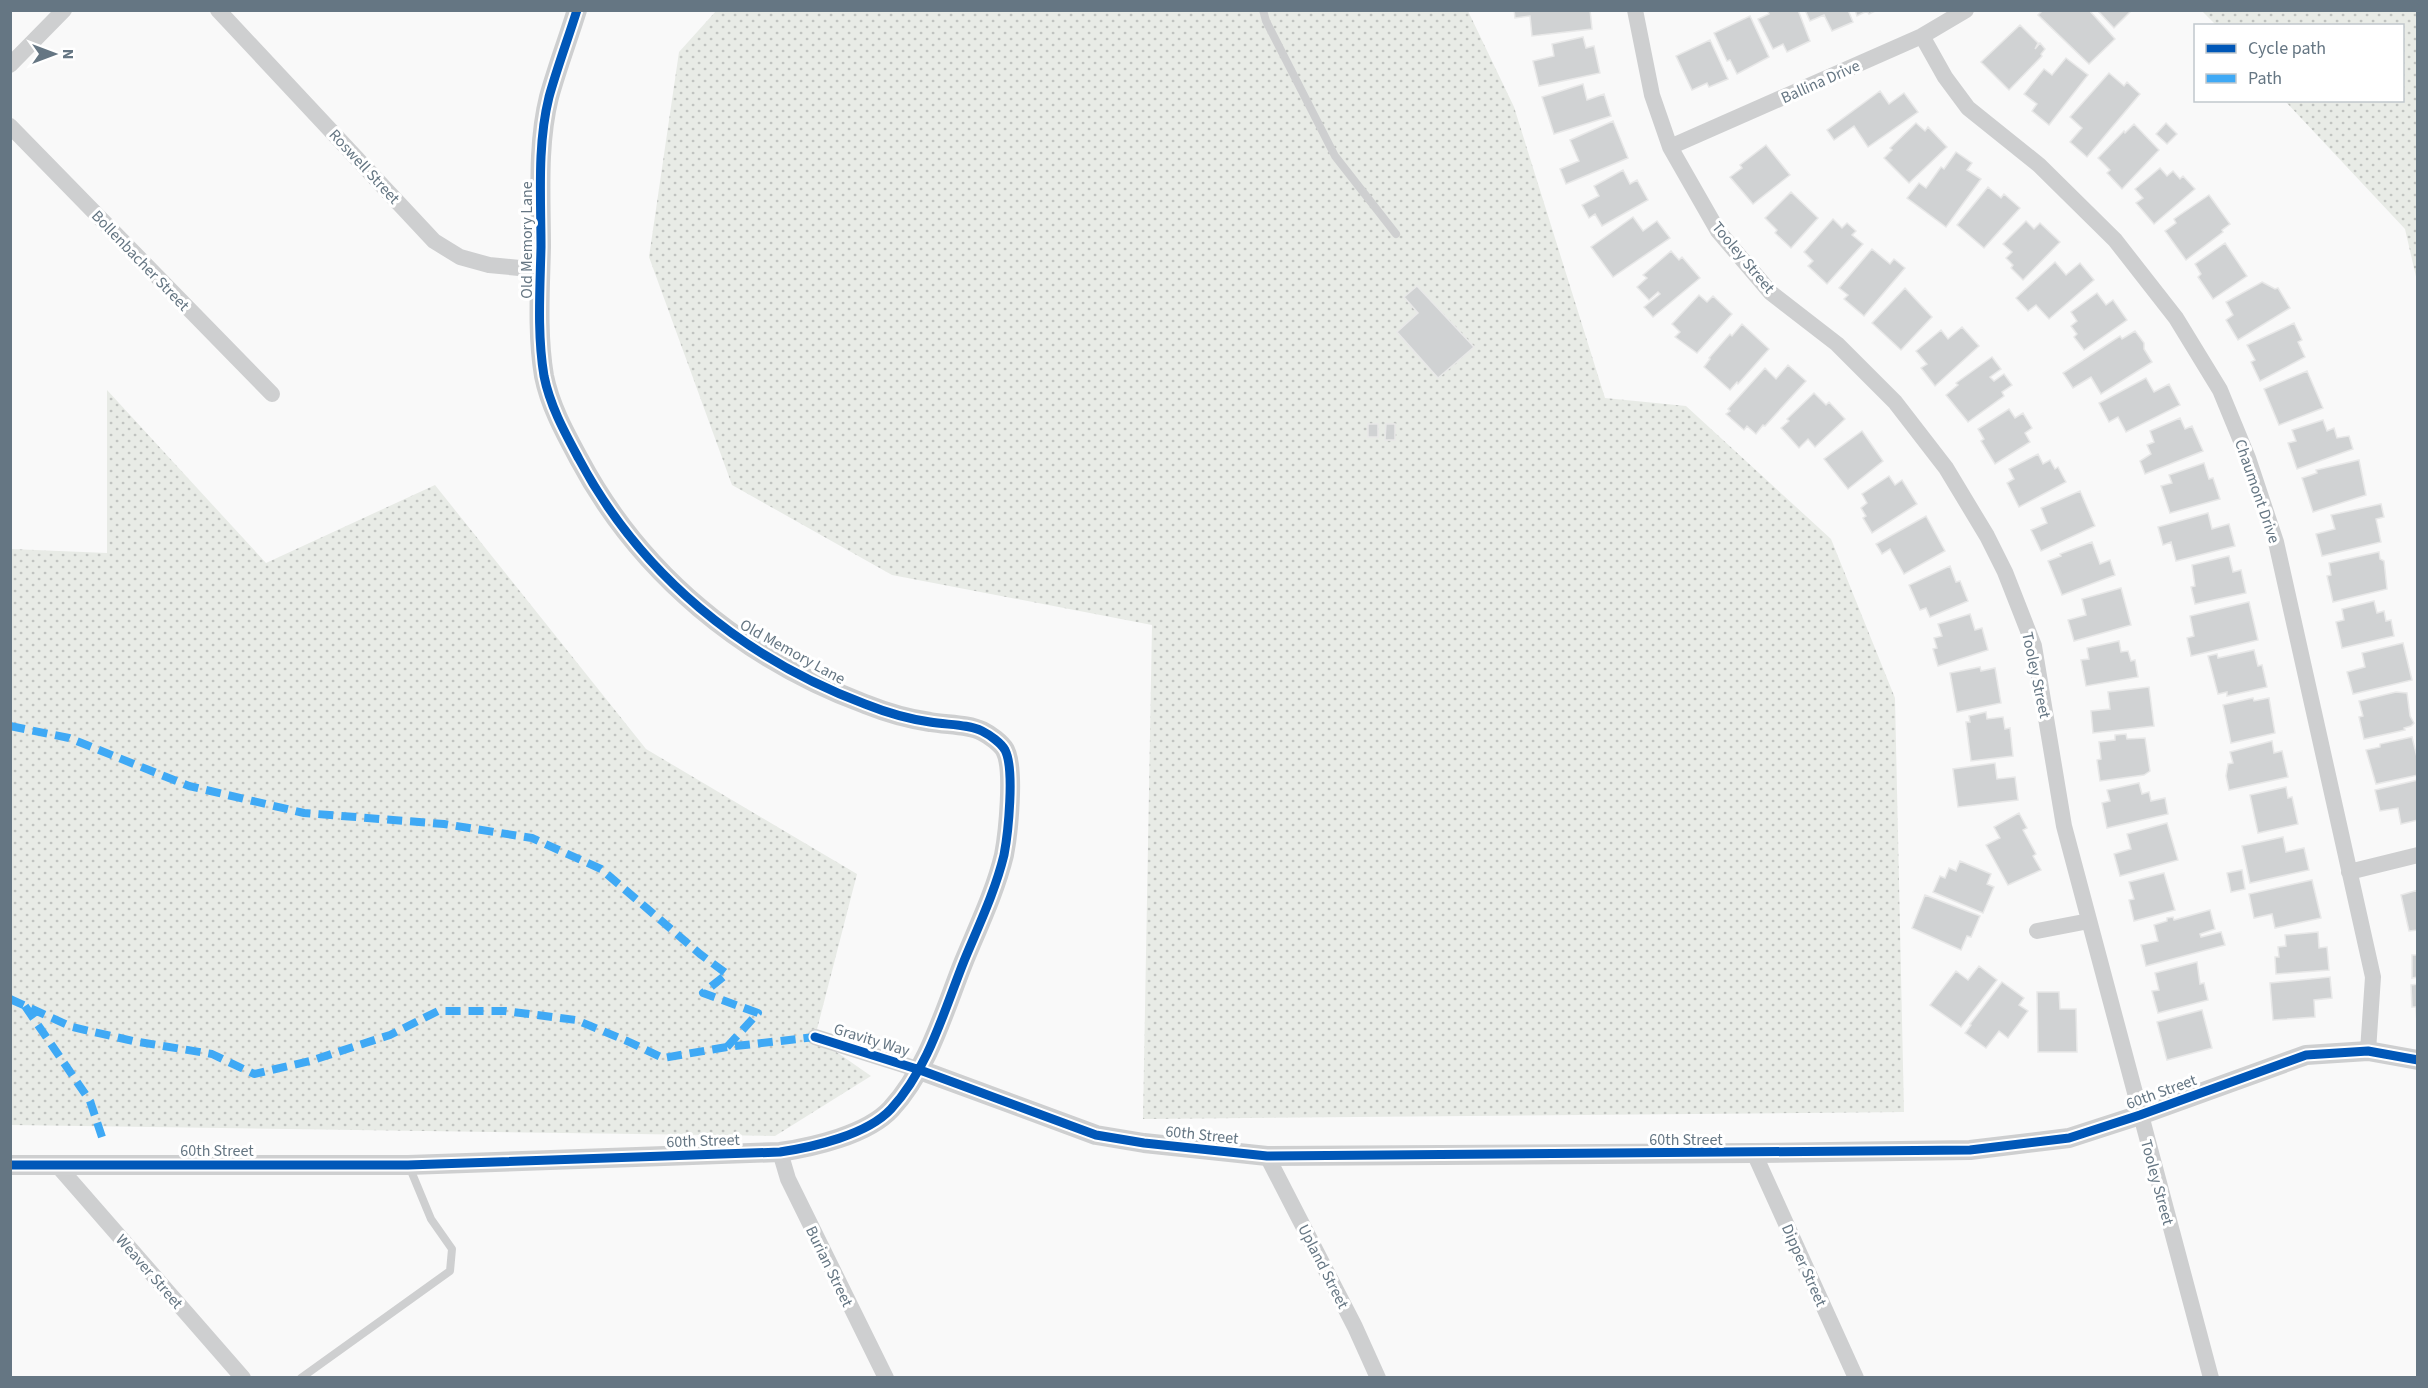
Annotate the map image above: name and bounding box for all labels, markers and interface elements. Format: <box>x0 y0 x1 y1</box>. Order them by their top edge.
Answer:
north arrow <box>24 24 84 84</box>
legend <box>2194 24 2404 102</box>
text: Cycle path <box>2248 36 2326 61</box>
text: N <box>57 49 79 59</box>
street label: Ballina Drive <box>1777 55 1863 109</box>
text: Path <box>2248 66 2282 91</box>
street label: Roswell Street <box>324 124 405 209</box>
street label: Old Memory Lane <box>516 181 538 299</box>
street label: Bollenbacher Street <box>86 205 195 316</box>
street label: Tooley Street <box>1707 217 1780 299</box>
street label: Chaumont Drive <box>2229 436 2285 546</box>
street label: Old Memory Lane <box>736 614 849 690</box>
street label: Tooley Street <box>2016 630 2056 721</box>
street label: Gravity Way <box>831 1018 913 1062</box>
street label: 60th Street <box>2123 1069 2200 1115</box>
street label: 60th Street <box>1164 1120 1240 1150</box>
street label: 60th Street <box>666 1129 741 1153</box>
street label: 60th Street <box>1649 1129 1723 1151</box>
street label: Tooley Street <box>2135 1137 2179 1228</box>
street label: 60th Street <box>180 1140 254 1162</box>
street label: Upland Street <box>1292 1220 1354 1313</box>
street label: Dipper Street <box>1776 1221 1832 1311</box>
street label: Burian Street <box>800 1222 858 1311</box>
street label: Weaver Street <box>111 1230 188 1314</box>

